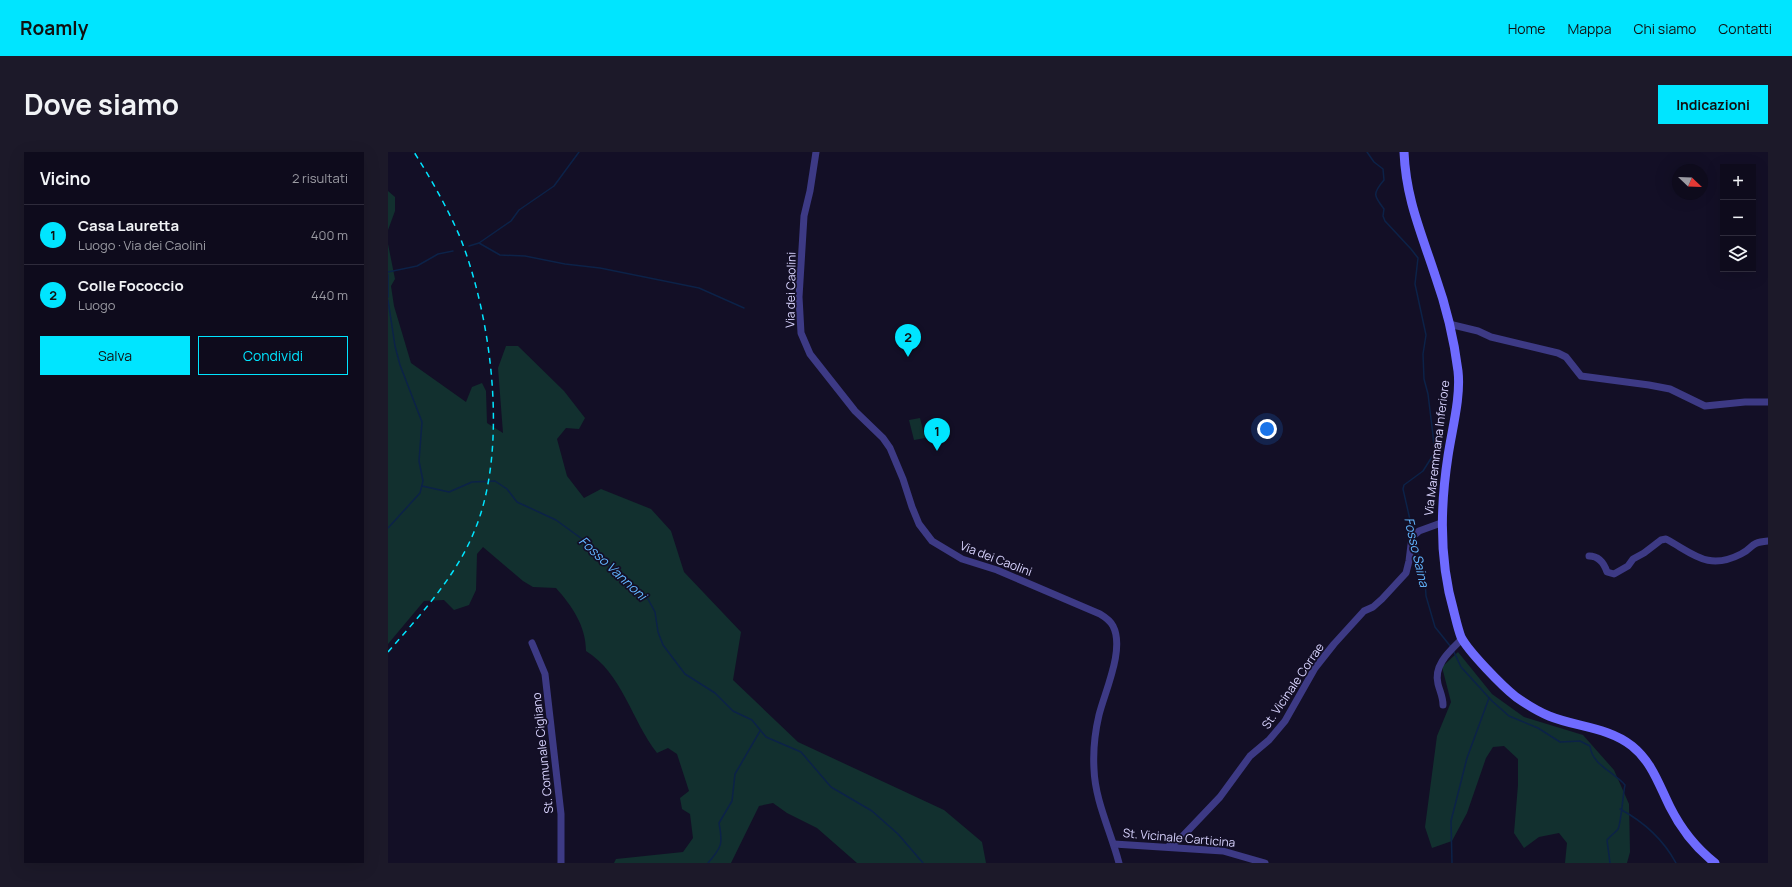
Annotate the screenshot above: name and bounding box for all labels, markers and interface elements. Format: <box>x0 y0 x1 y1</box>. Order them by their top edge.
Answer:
text: Roamly <box>20 15 88 41</box>
text: Home <box>1508 19 1546 38</box>
text: Mappa <box>1568 19 1611 38</box>
text: Chi siamo <box>1633 19 1696 38</box>
text: Contatti <box>1718 19 1772 38</box>
text: Dove siamo <box>24 85 179 123</box>
button: Indicazioni <box>1658 85 1768 124</box>
north arrow <box>1672 164 1708 200</box>
map controls <box>1720 164 1756 272</box>
button: + <box>1720 164 1756 200</box>
text: Vicino <box>40 167 91 190</box>
text: 2 risultati <box>292 169 348 187</box>
button: − <box>1720 200 1756 236</box>
text: Casa Lauretta <box>78 215 179 236</box>
text: 1 <box>50 226 56 244</box>
text: 400 m <box>311 226 348 244</box>
text: Luogo · Via dei Caolini <box>78 236 206 254</box>
button: layers <box>1720 236 1756 272</box>
street label: Via dei Caolini <box>781 252 800 328</box>
text: Colle Fococcio <box>78 275 184 296</box>
text: 2 <box>49 286 57 304</box>
text: 440 m <box>311 286 348 304</box>
text: Luogo <box>78 296 115 314</box>
pin: 2 <box>895 324 921 357</box>
button: Salva <box>40 336 190 375</box>
button: Condividi <box>198 336 348 375</box>
street label: Via Maremmana Inferiore <box>1420 379 1453 517</box>
pin: 1 <box>924 418 950 451</box>
your location <box>1257 419 1277 439</box>
water label: Fosso Saina <box>1400 515 1434 589</box>
water label: Fosso Vannoni <box>575 532 652 605</box>
street label: Via dei Caolini <box>958 537 1035 580</box>
street label: St. Vicinale Corrae <box>1257 639 1328 732</box>
street label: St. Comunale Cigliano <box>528 692 557 814</box>
street label: St. Vicinale Carticina <box>1122 824 1236 851</box>

